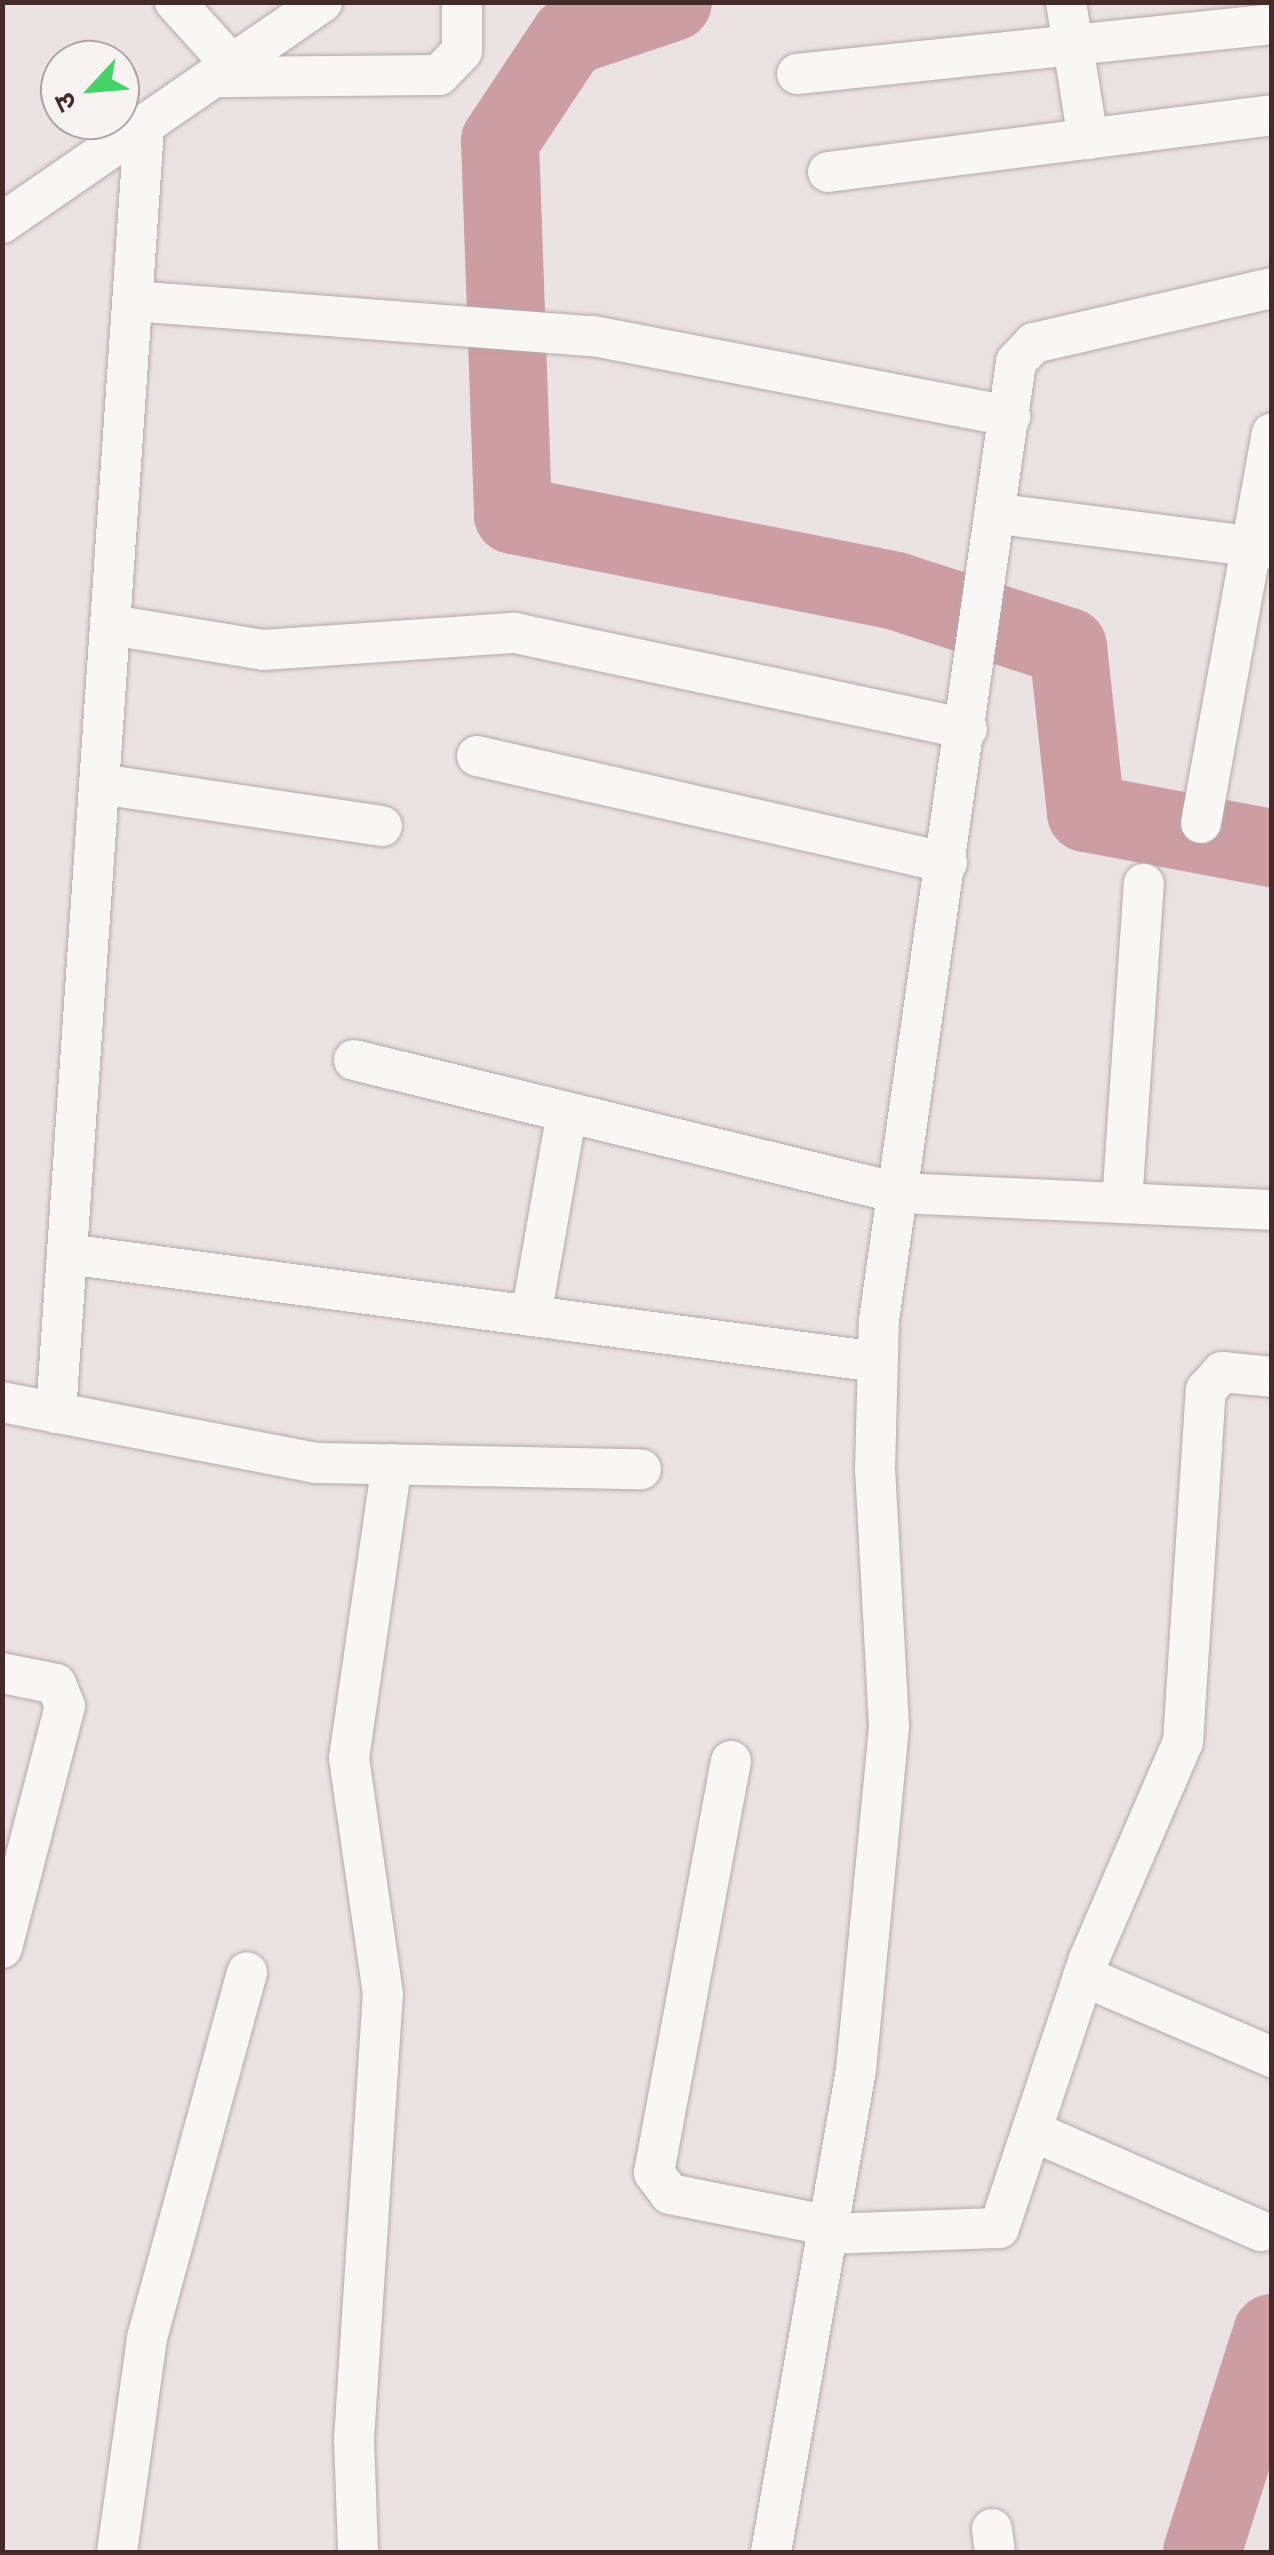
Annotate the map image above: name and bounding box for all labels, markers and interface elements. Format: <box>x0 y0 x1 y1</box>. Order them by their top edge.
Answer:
north arrow <box>40 40 140 140</box>
text: उ <box>44 87 86 118</box>

